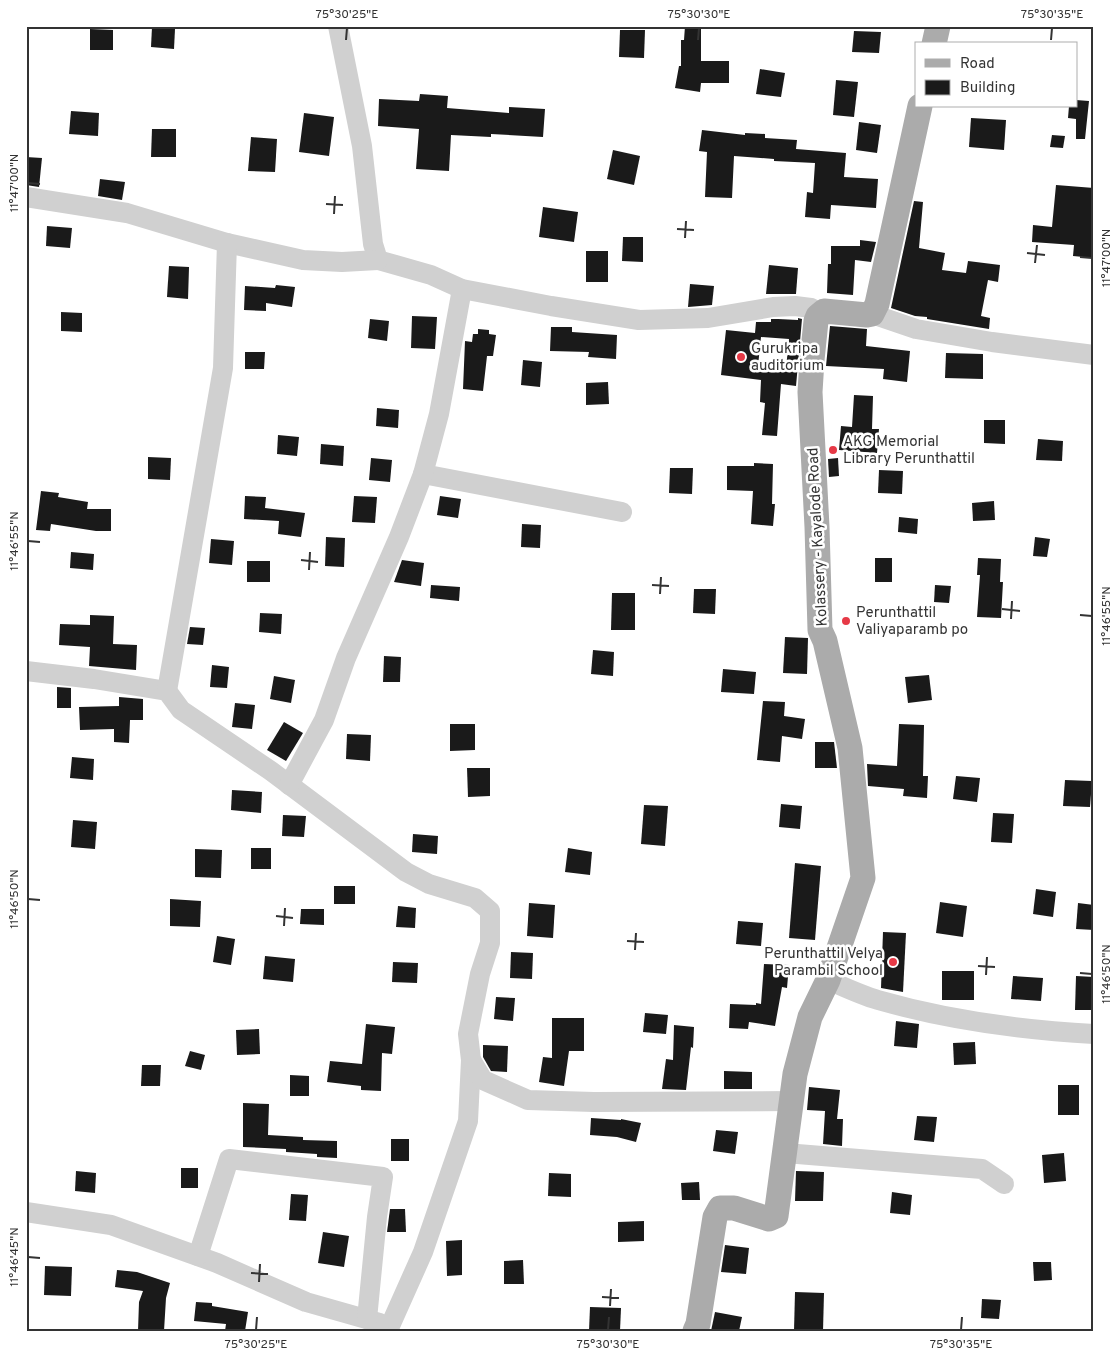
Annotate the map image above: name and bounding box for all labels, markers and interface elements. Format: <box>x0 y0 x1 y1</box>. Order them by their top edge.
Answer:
text: 75°30'25"E <box>316 7 378 23</box>
text: 75°30'30"E <box>668 7 730 23</box>
text: 75°30'35"E <box>1021 7 1083 23</box>
legend <box>915 42 1078 108</box>
text: Road <box>960 55 995 74</box>
text: Building <box>960 79 1015 98</box>
text: 11°47'00"N <box>7 154 23 212</box>
text: 11°47'00"N <box>1099 229 1115 287</box>
place label: Gurukripa auditorium <box>751 340 824 376</box>
marker: Gurukripa auditorium <box>735 351 747 363</box>
place label: AKG Memorial Library Perunthattil <box>843 433 975 469</box>
marker: AKG Memorial Library Perunthattil <box>827 444 839 456</box>
street label: Kolassery - Kayalode Road <box>804 447 833 627</box>
text: 11°46'55"N <box>7 511 23 571</box>
text: 11°46'55"N <box>1099 586 1115 646</box>
place label: Perunthattil Valiyaparamb po <box>856 604 968 640</box>
marker: Perunthattil Valiyaparamb po <box>840 615 852 627</box>
text: 11°46'50"N <box>7 869 23 929</box>
text: 11°46'50"N <box>1099 944 1115 1004</box>
place label: Perunthattil Velya Parambil School <box>764 945 883 981</box>
marker: Perunthattil Velya Parambil School <box>887 956 899 968</box>
text: 11°46'45"N <box>7 1227 23 1287</box>
text: 75°30'25"E <box>225 1337 287 1353</box>
text: 75°30'30"E <box>577 1337 639 1353</box>
text: 75°30'35"E <box>930 1337 992 1353</box>

